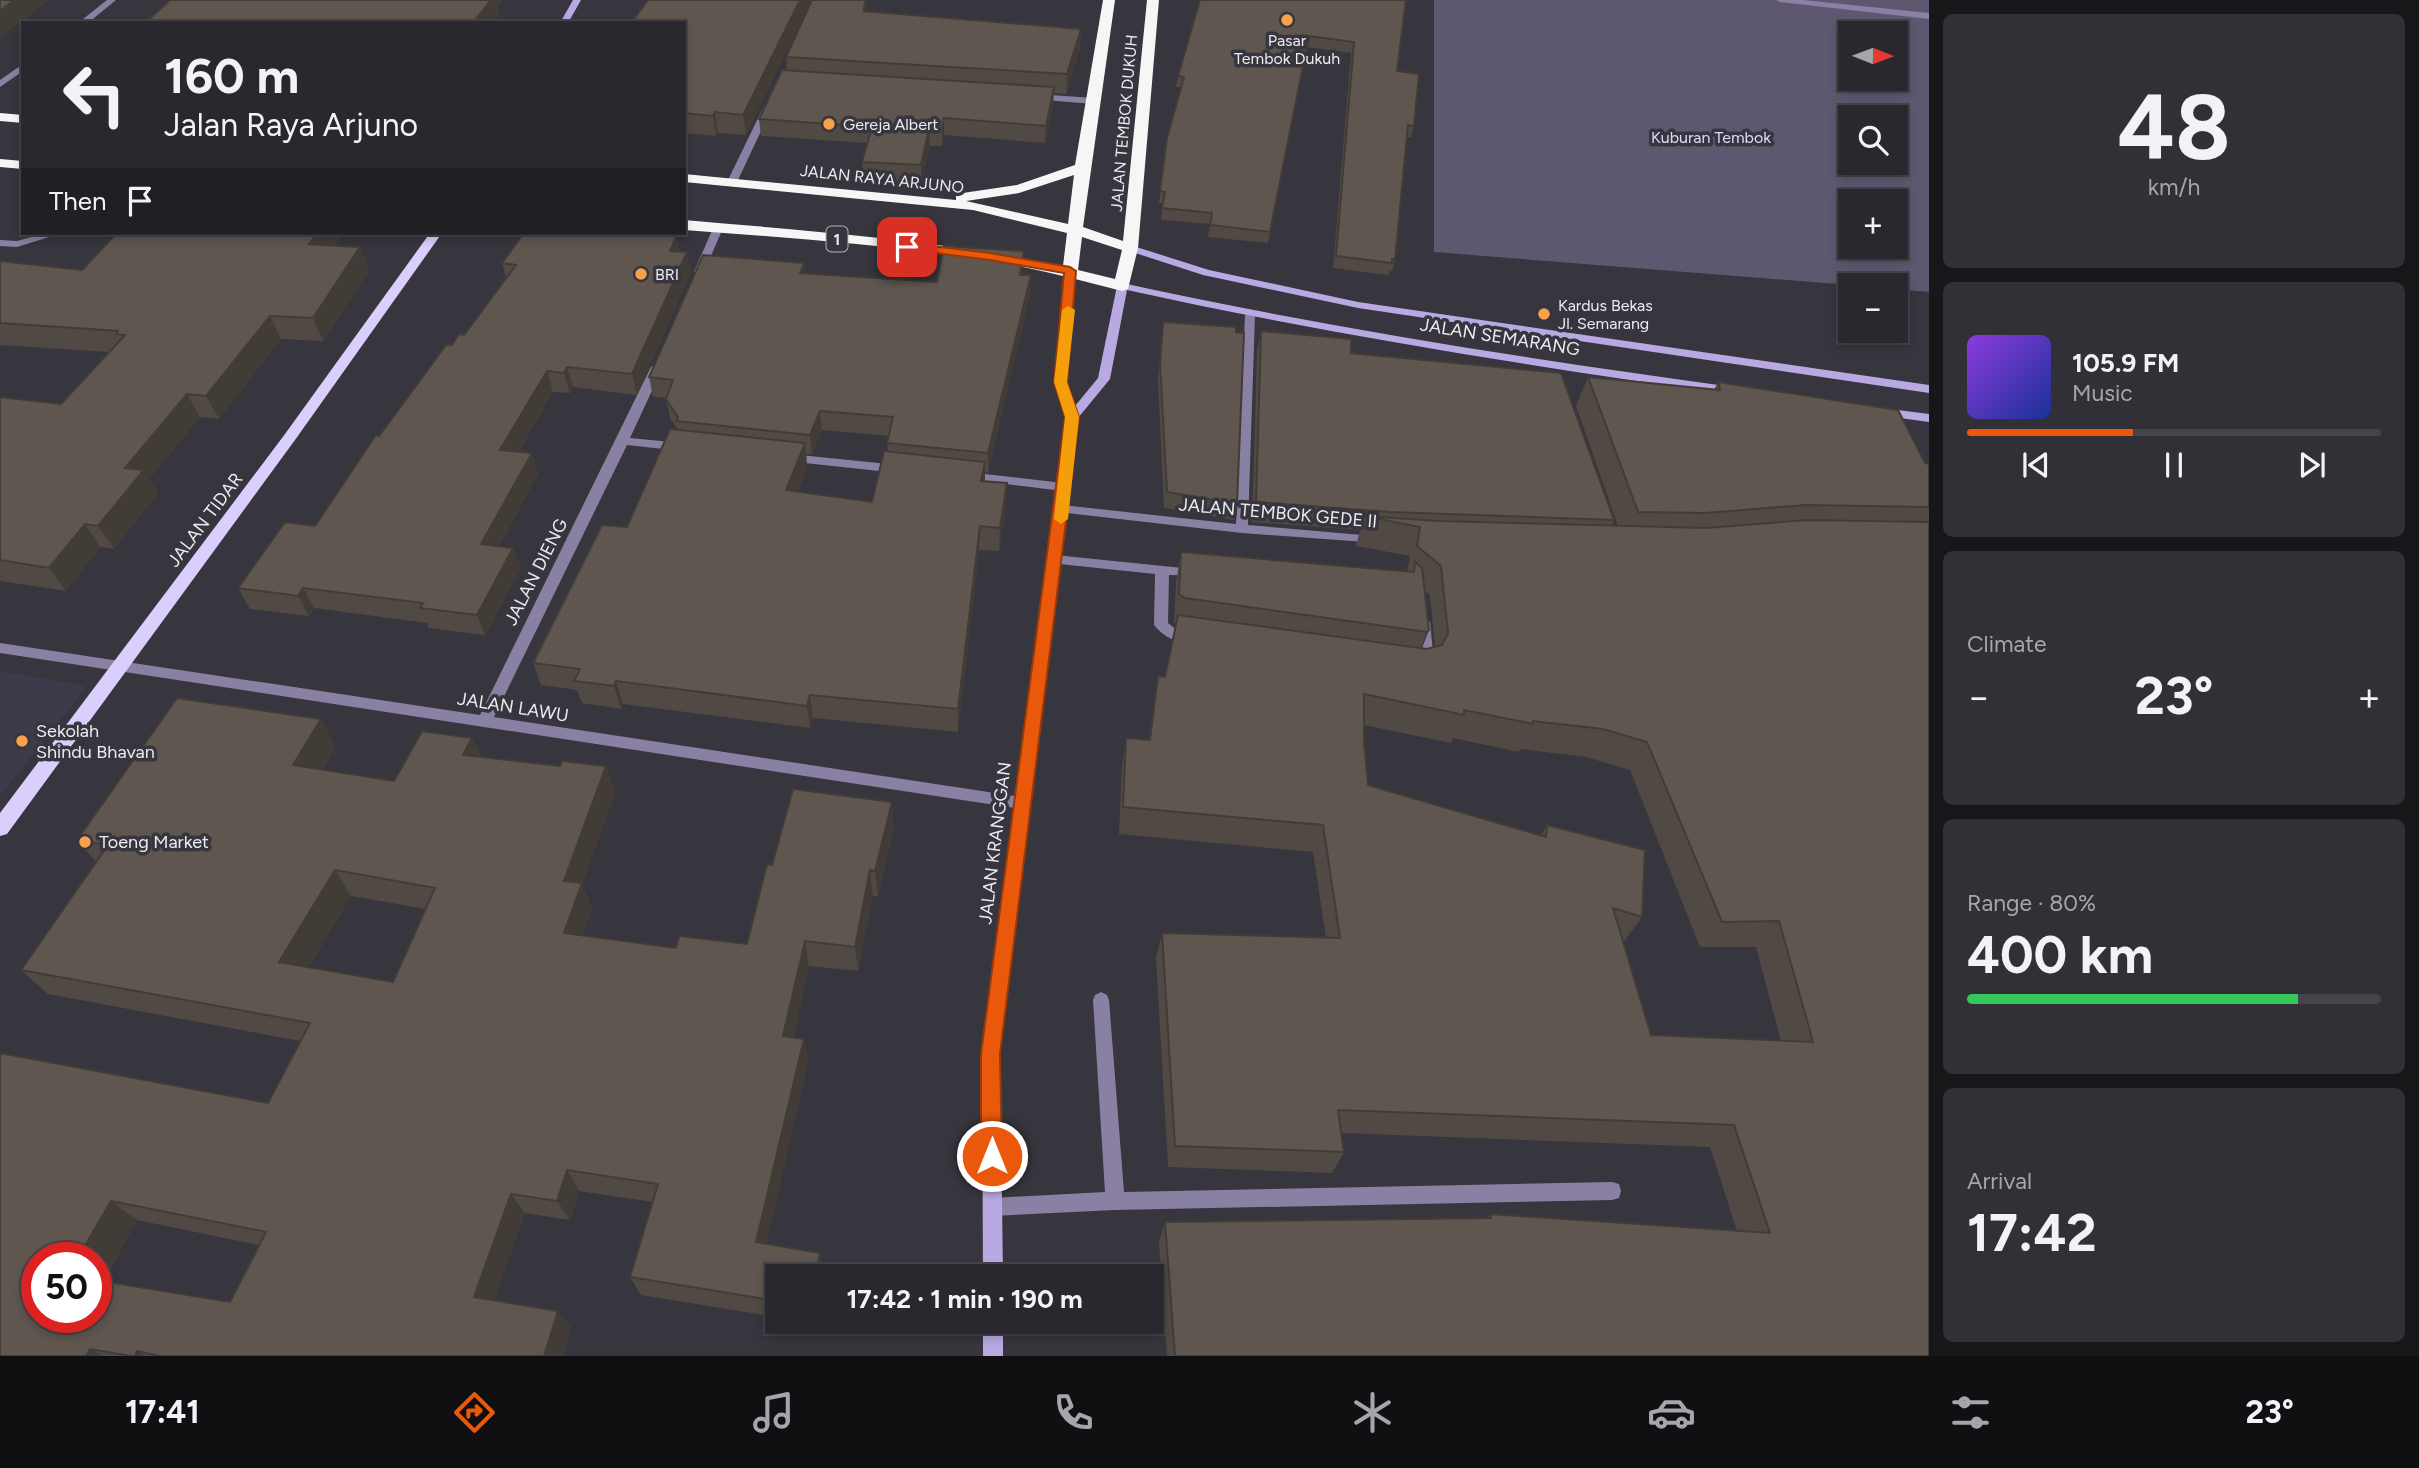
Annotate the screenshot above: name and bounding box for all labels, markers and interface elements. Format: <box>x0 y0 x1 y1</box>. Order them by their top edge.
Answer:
marker: Pasar Tembok Dukuh <box>1279 12 1295 28</box>
north arrow <box>1838 21 1908 91</box>
map controls <box>1838 21 1908 343</box>
place label: Pasar Tembok Dukuh <box>1234 31 1340 68</box>
street label: JALAN TEMBOK DUKUH <box>1107 34 1141 212</box>
text: 160 m <box>164 46 299 105</box>
icon: left <box>49 49 140 140</box>
text: 48 <box>2117 73 2231 182</box>
button: search <box>1838 105 1908 175</box>
text: Jalan Raya Arjuno <box>164 106 418 144</box>
place label: Gereja Albert <box>843 115 938 134</box>
marker: Gereja Albert <box>821 116 837 132</box>
park label: Kuburan Tembok <box>1651 128 1771 147</box>
street label: JALAN RAYA ARJUNO <box>799 161 965 197</box>
text: km/h <box>2148 173 2200 201</box>
icon: arrive <box>121 182 159 220</box>
text: Then <box>49 185 107 217</box>
button: + <box>1838 189 1908 259</box>
pin <box>877 217 937 277</box>
road number: 1 <box>826 227 848 252</box>
icon: arrive <box>888 228 926 266</box>
place label: BRI <box>655 265 679 284</box>
marker: BRI <box>633 266 649 282</box>
button: − <box>1838 273 1908 343</box>
place label: Kardus Bekas Jl. Semarang <box>1558 296 1653 333</box>
marker: Kardus Bekas Jl. Semarang <box>1536 306 1552 322</box>
street label: JALAN SEMARANG <box>1418 313 1582 361</box>
text: 105.9 FM <box>2072 347 2179 379</box>
text: Music <box>2072 379 2133 407</box>
icon: previous <box>2017 446 2055 484</box>
icon: pause <box>2155 446 2193 484</box>
icon: next <box>2293 446 2331 484</box>
street label: JALAN TIDAR <box>162 469 248 571</box>
street label: JALAN TEMBOK GEDE II <box>1178 493 1378 533</box>
street label: JALAN DIENG <box>500 515 572 629</box>
text: Climate <box>1967 630 2046 658</box>
text: 23° <box>2135 665 2213 727</box>
text: − <box>1967 674 1991 720</box>
text: + <box>2357 674 2381 720</box>
street label: JALAN LAWU <box>456 687 570 727</box>
place label: Sekolah Shindu Bhavan <box>36 720 155 763</box>
marker: Sekolah Shindu Bhavan <box>14 733 30 749</box>
street label: JALAN KRANGGAN <box>974 761 1016 925</box>
place label: Toeng Market <box>99 831 209 853</box>
marker: Toeng Market <box>77 834 93 850</box>
text: Range · 80% <box>1967 889 2096 917</box>
text: 400 km <box>1967 924 2153 986</box>
position arrow <box>955 1119 1029 1193</box>
text: Arrival <box>1967 1167 2032 1195</box>
text: 17:42 <box>1967 1202 2097 1264</box>
speed limit sign: 50 <box>21 1242 112 1333</box>
text: 17:42 · 1 min · 190 m <box>846 1283 1083 1315</box>
icon: directions <box>450 1388 499 1437</box>
icon: music <box>749 1388 798 1437</box>
icon: phone <box>1049 1388 1098 1437</box>
icon: climate <box>1348 1388 1397 1437</box>
icon: car <box>1647 1388 1696 1437</box>
icon: filters <box>1946 1388 1995 1437</box>
text: 17:41 <box>125 1393 200 1431</box>
text: 23° <box>2245 1393 2294 1431</box>

